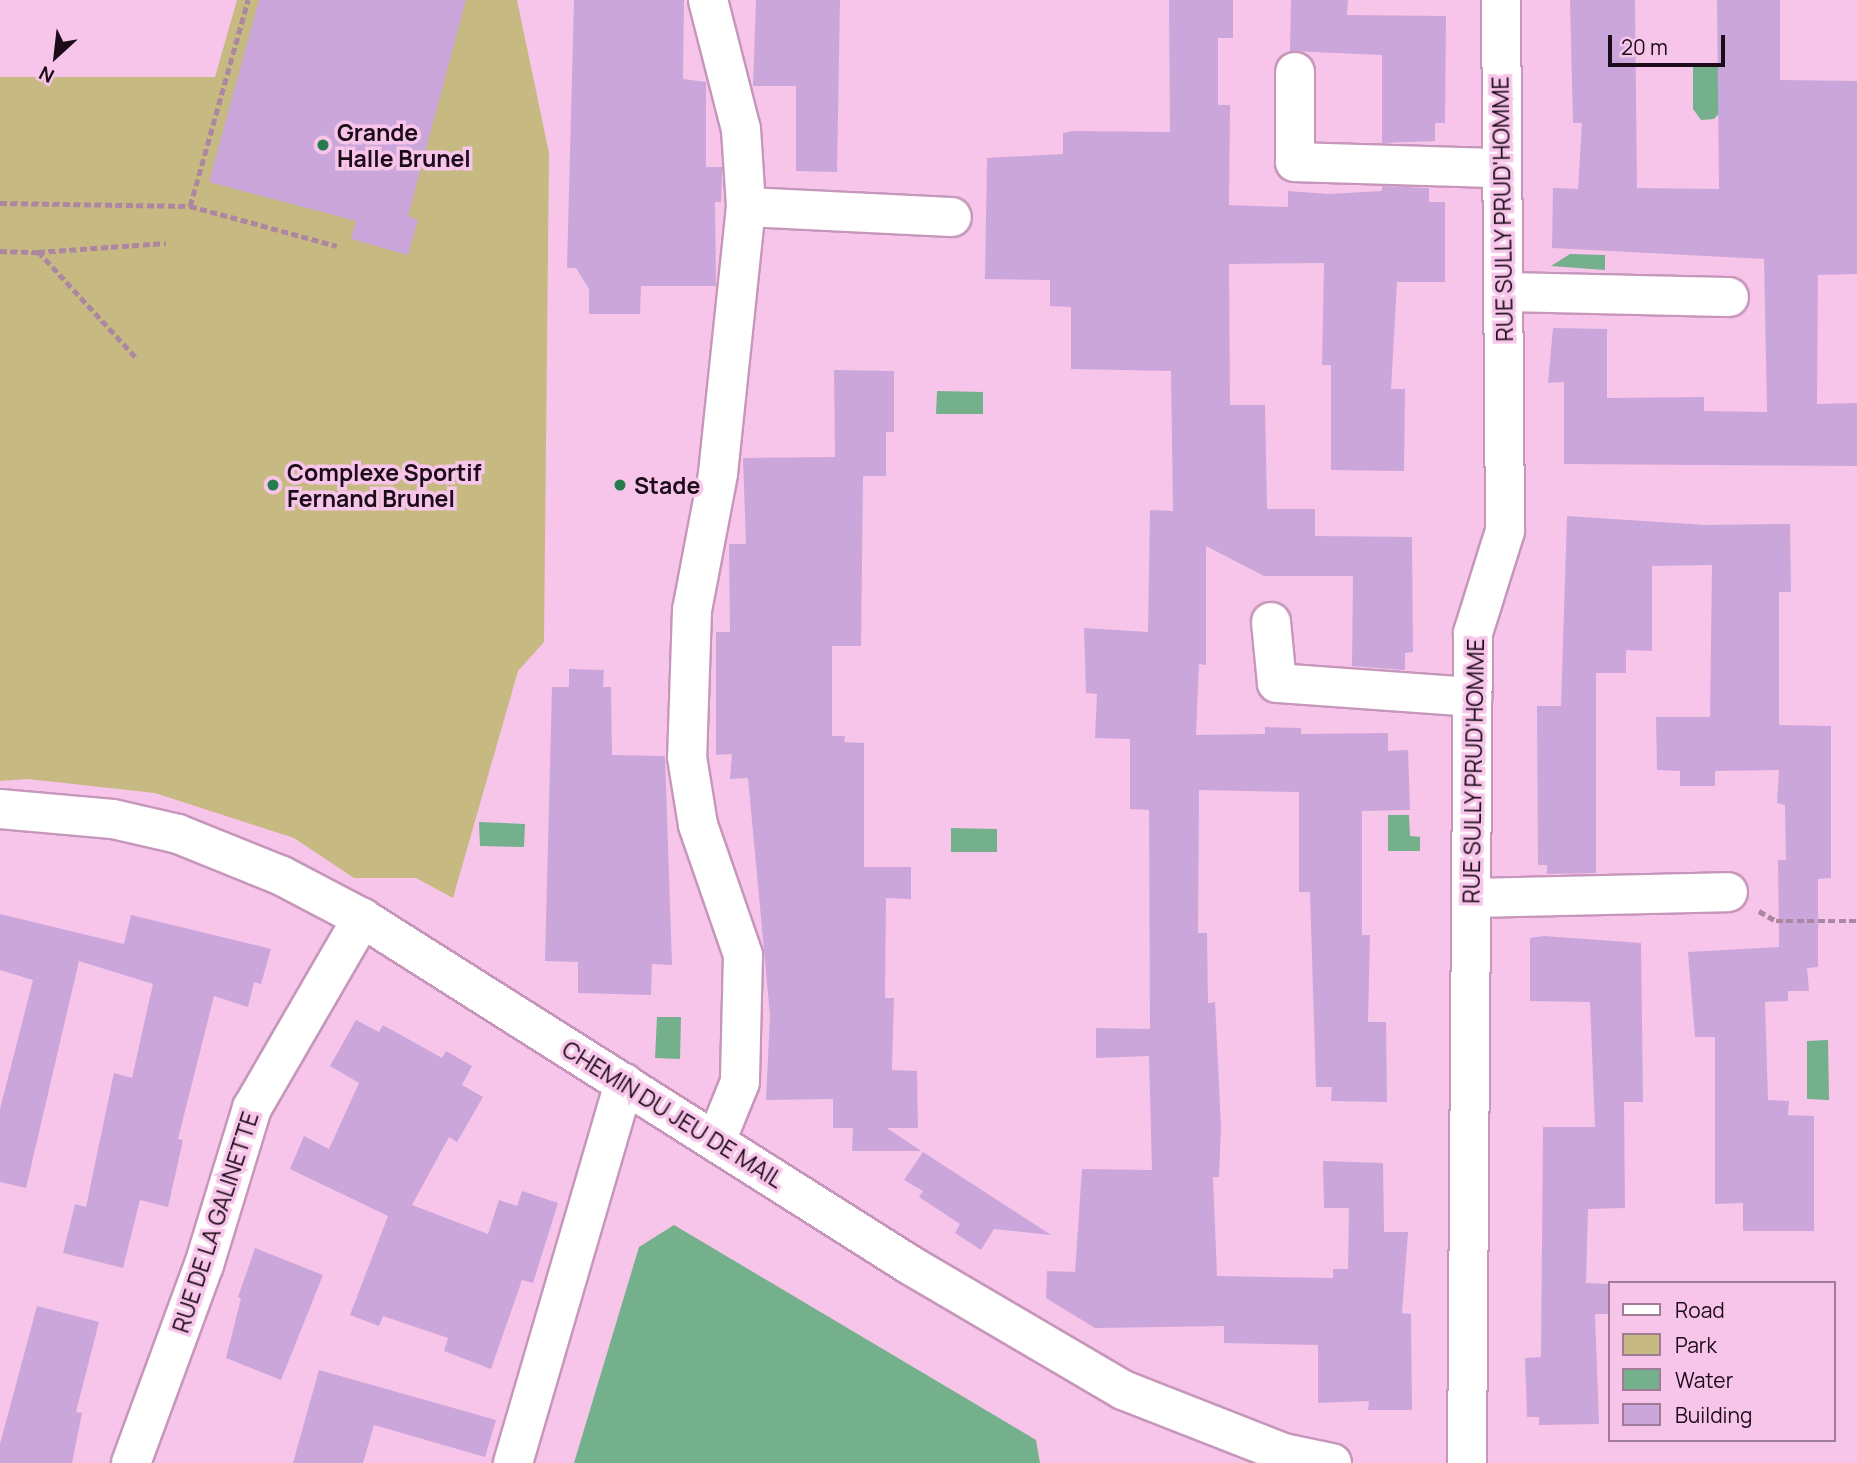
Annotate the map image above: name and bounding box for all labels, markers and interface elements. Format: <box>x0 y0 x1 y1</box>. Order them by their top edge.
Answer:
north arrow <box>21 21 91 91</box>
scale bar <box>1612 21 1729 65</box>
text: 20 m <box>1621 33 1668 61</box>
text: N <box>34 60 58 89</box>
street label: RUE SULLY PRUD'HOMME <box>1486 76 1518 342</box>
place label: Grande Halle Brunel <box>337 118 471 172</box>
marker: Grande Halle Brunel <box>315 137 331 153</box>
place label: Complexe Sportif Fernand Brunel <box>287 458 481 512</box>
place label: Stade <box>634 471 700 499</box>
marker: Complexe Sportif Fernand Brunel <box>265 477 281 493</box>
marker: Stade <box>612 477 628 493</box>
street label: RUE SULLY PRUD'HOMME <box>1457 638 1489 904</box>
street label: CHEMIN DU JEU DE MAIL <box>557 1035 789 1193</box>
street label: RUE DE LA GALINETTE <box>166 1108 264 1336</box>
legend <box>1608 1281 1836 1442</box>
text: Road <box>1675 1296 1725 1324</box>
text: Park <box>1675 1331 1717 1359</box>
text: Water <box>1675 1366 1733 1394</box>
text: Building <box>1675 1401 1752 1429</box>

